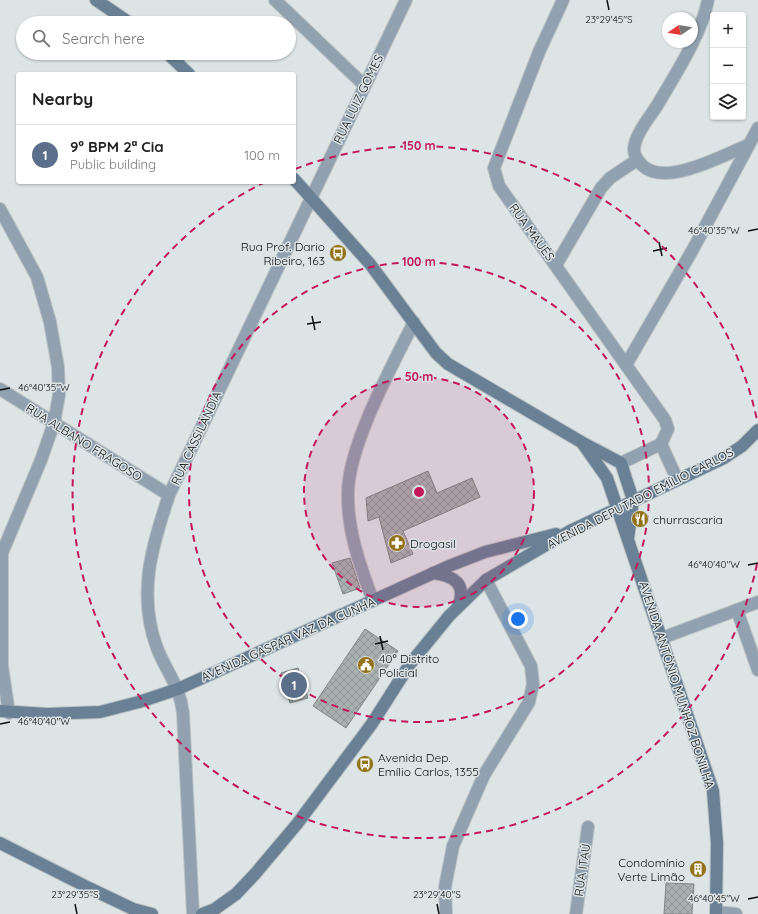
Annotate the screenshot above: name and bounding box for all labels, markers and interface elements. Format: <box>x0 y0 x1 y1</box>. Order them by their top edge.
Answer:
north arrow <box>662 12 698 48</box>
map controls <box>710 12 746 120</box>
button: + <box>710 12 746 48</box>
text: 23°29'45"S <box>585 13 633 26</box>
search box <box>16 16 296 60</box>
icon: search <box>30 27 52 49</box>
text: Search here <box>62 29 145 48</box>
button: − <box>710 48 746 84</box>
street label: RUA LUIZ GOMES <box>330 52 386 146</box>
button: layers <box>710 84 746 120</box>
text: Nearby <box>32 88 93 109</box>
text: 9º BPM 2ª Cia <box>70 137 164 156</box>
text: 150 m <box>402 138 436 153</box>
text: 1 <box>42 147 48 163</box>
text: 100 m <box>244 147 280 163</box>
text: Public building <box>70 156 156 172</box>
street label: RUA MAUÉS <box>506 200 558 264</box>
text: 46°40'35"W <box>688 224 740 237</box>
place label: Rua Prof. Dario Ribeiro, 163 <box>241 239 325 268</box>
bus stop icon: Rua Prof. Dario Ribeiro, 163 <box>328 243 348 263</box>
text: 100 m <box>402 254 436 269</box>
text: 50 m <box>405 369 433 384</box>
text: 46°40'35"W <box>18 381 70 394</box>
street label: RUA CASSILÂNDIA <box>168 388 224 487</box>
street label: RUA ALBANO FRAGOSO <box>23 400 145 484</box>
street label: AVENIDA DEPUTADO EMÍLIO CARLOS <box>544 444 736 552</box>
centre of rings <box>412 485 426 499</box>
restaurant icon: churrascaria <box>630 509 650 529</box>
place label: churrascaria <box>653 512 723 527</box>
pharmacy icon: Drogasil <box>387 533 407 553</box>
place label: Drogasil <box>410 536 456 551</box>
text: 46°40'40"W <box>688 558 740 571</box>
street label: AVENIDA ANTÔNIO MUNHOZ BONILHA <box>636 579 718 791</box>
street label: AVENIDA GASPAR VAZ DA CUNHA <box>199 594 378 684</box>
your location <box>508 609 528 629</box>
place label: 40º Distrito Policial <box>379 651 439 680</box>
public building icon: 40º Distrito Policial <box>356 655 376 675</box>
pin: 1 <box>281 670 307 700</box>
text: 46°40'40"W <box>18 715 70 728</box>
place label: Avenida Dep. Emílio Carlos, 1355 <box>378 750 479 779</box>
bus stop icon: Avenida Dep. Emílio Carlos, 1355 <box>355 754 375 774</box>
street label: RUA ITAÚ <box>571 843 593 897</box>
place label: Condomínio Verte Limão <box>617 855 685 884</box>
building icon: Condomínio Verte Limão <box>688 859 708 879</box>
text: 23°29'35"S <box>51 888 99 901</box>
text: 23°29'40"S <box>413 888 461 901</box>
text: 46°40'45"W <box>688 892 740 905</box>

